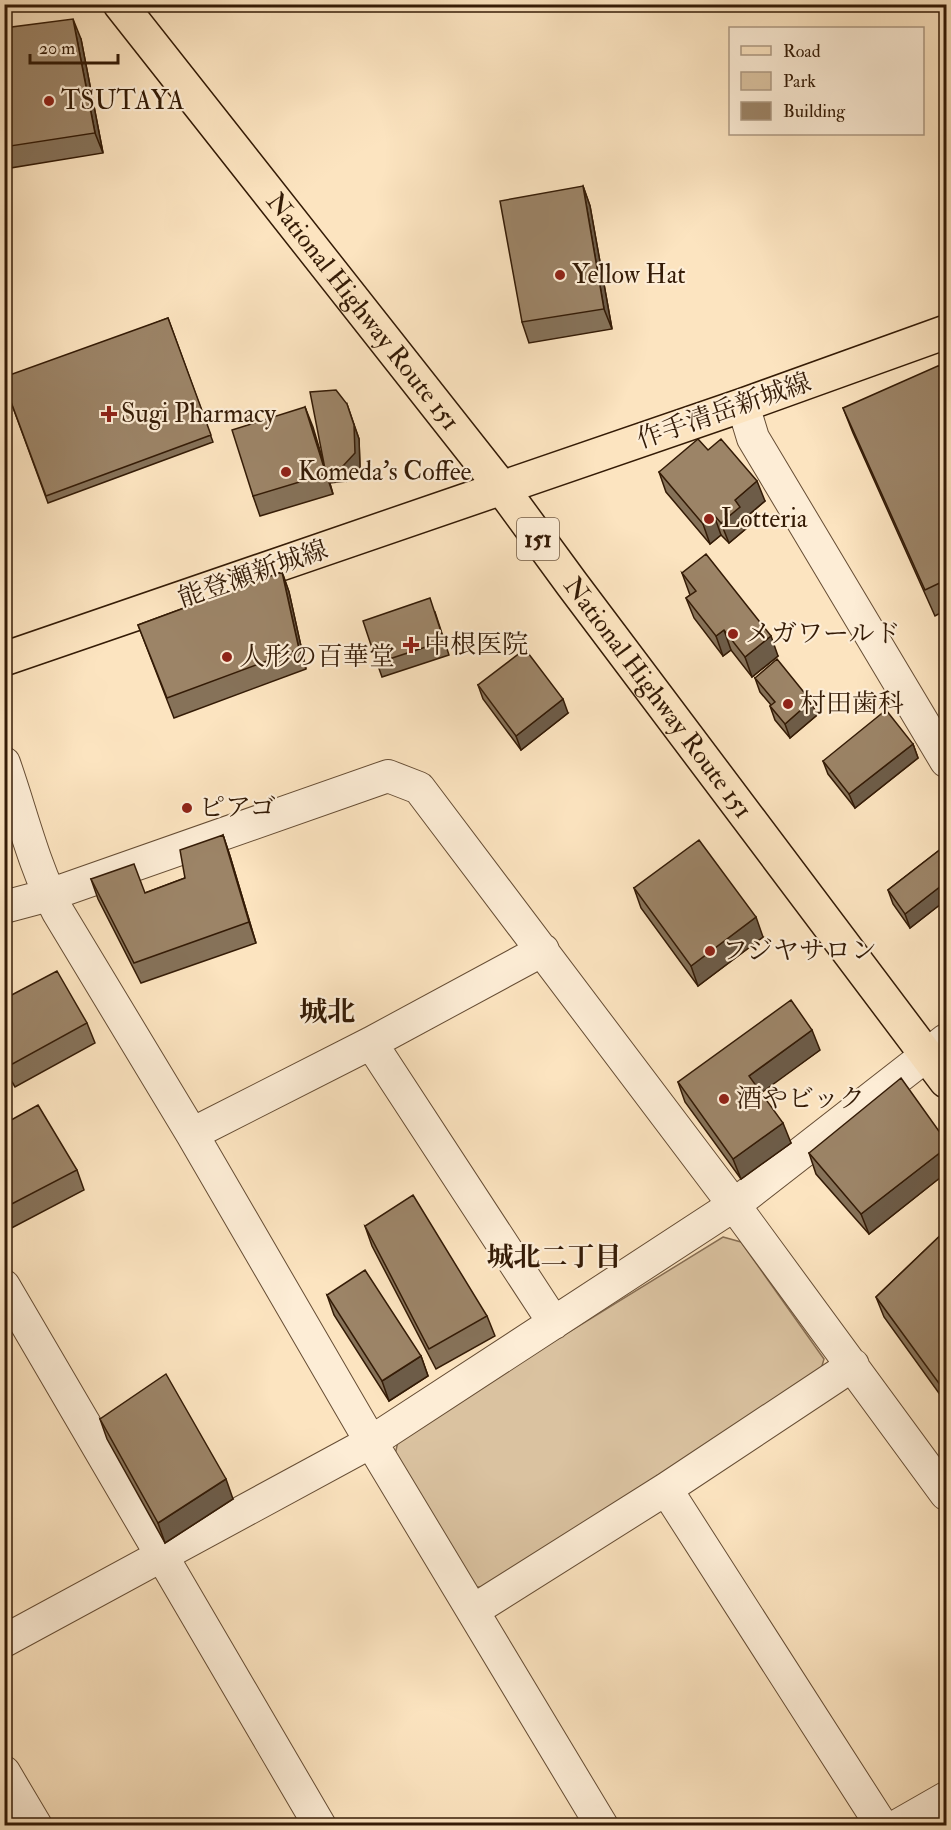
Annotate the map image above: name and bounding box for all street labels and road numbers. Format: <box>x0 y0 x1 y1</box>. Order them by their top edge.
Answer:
street label: National Highway Route 151 <box>259 186 466 437</box>
street label: 作手清岳新城線 <box>633 366 815 456</box>
road number: 151 <box>517 518 559 560</box>
street label: 能登瀬新城線 <box>174 533 332 615</box>
street label: National Highway Route 151 <box>557 571 759 825</box>

